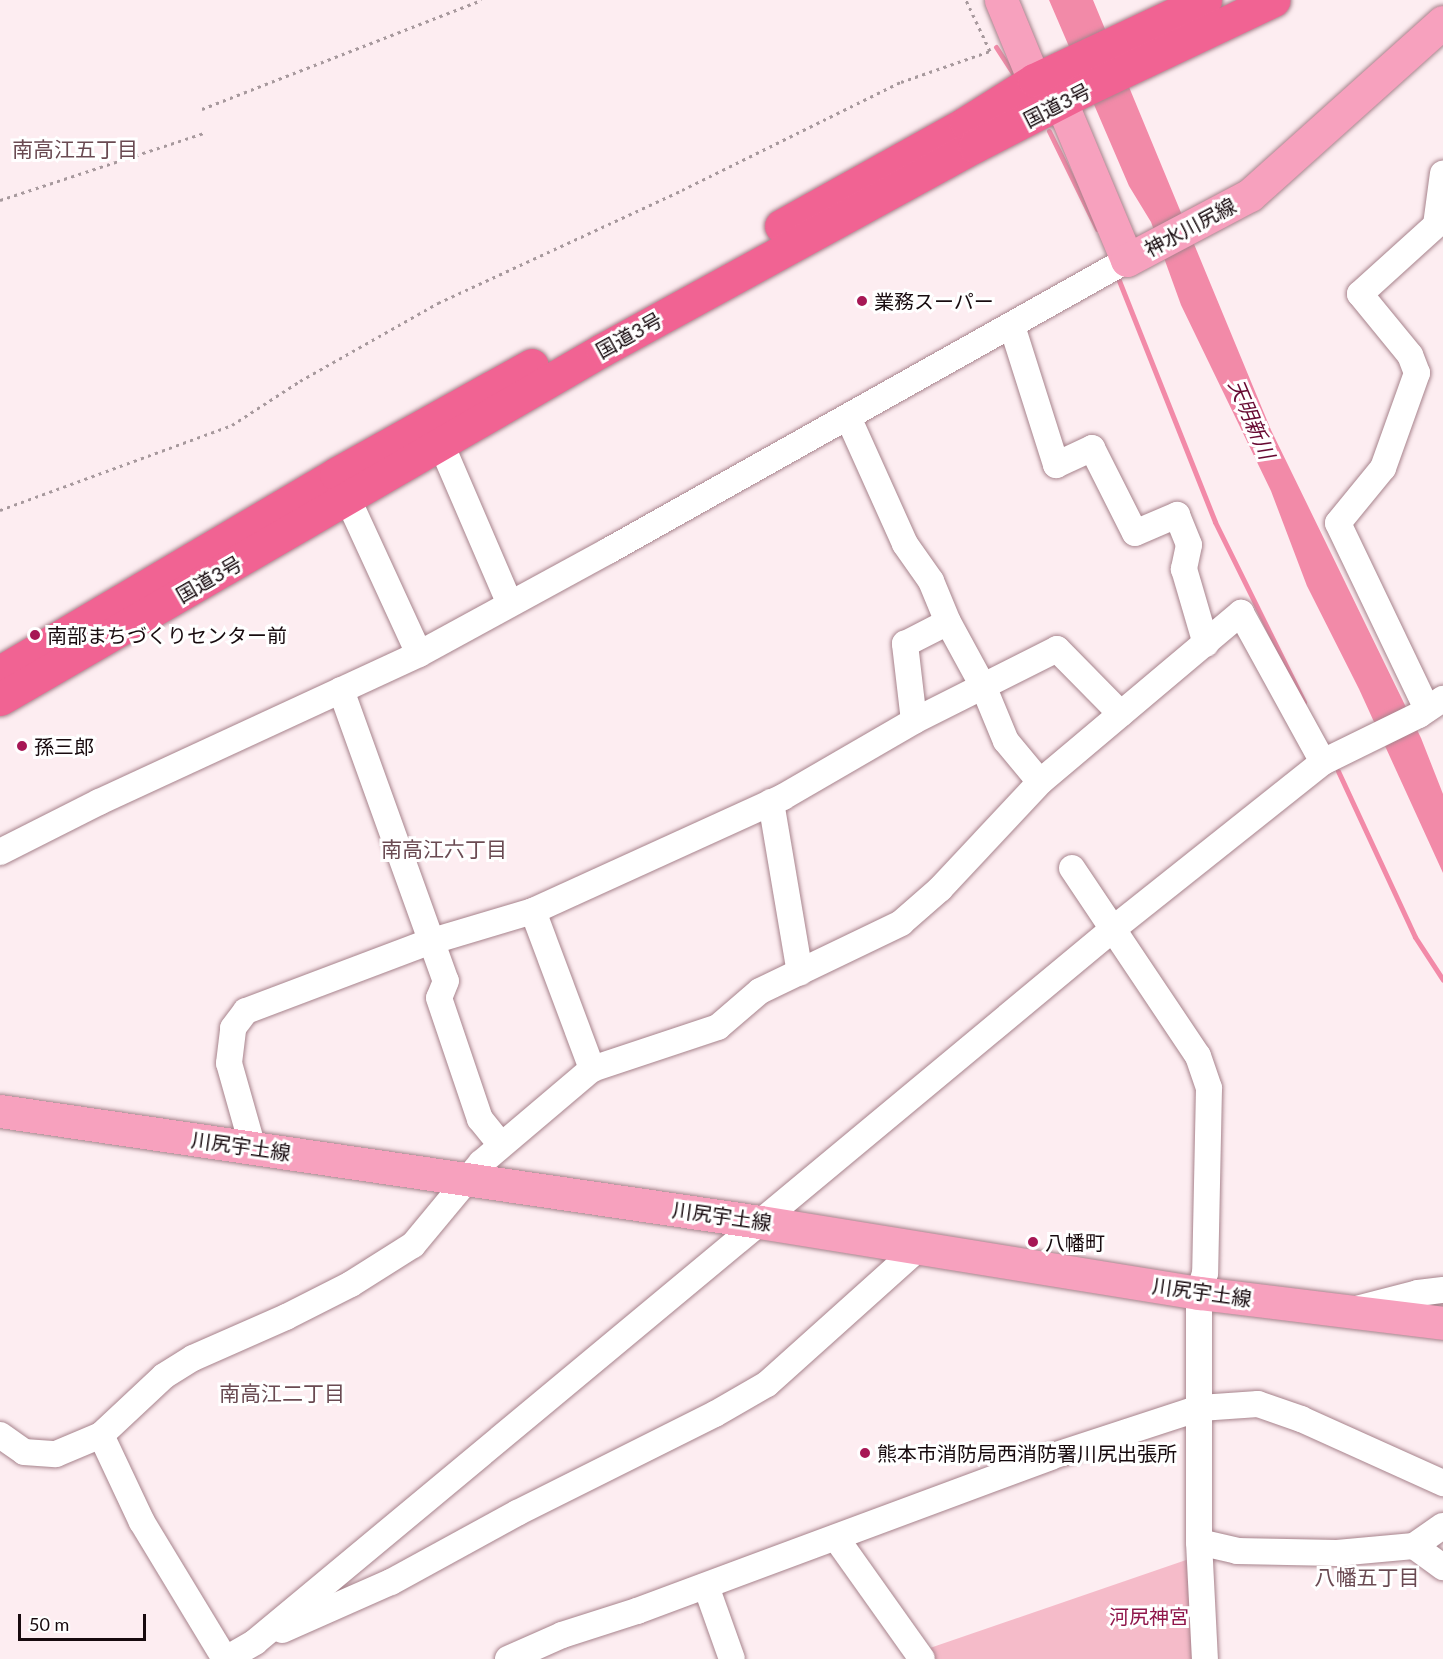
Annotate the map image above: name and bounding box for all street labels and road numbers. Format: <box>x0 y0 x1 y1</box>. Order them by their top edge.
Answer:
street label: 国道3号 <box>1020 78 1094 132</box>
street label: 神水川尻線 <box>1140 193 1240 261</box>
street label: 国道3号 <box>592 307 666 363</box>
street label: 国道3号 <box>172 551 246 607</box>
street label: 川尻宇土線 <box>190 1127 292 1165</box>
street label: 川尻宇土線 <box>671 1197 773 1235</box>
street label: 川尻宇土線 <box>1151 1273 1253 1311</box>

